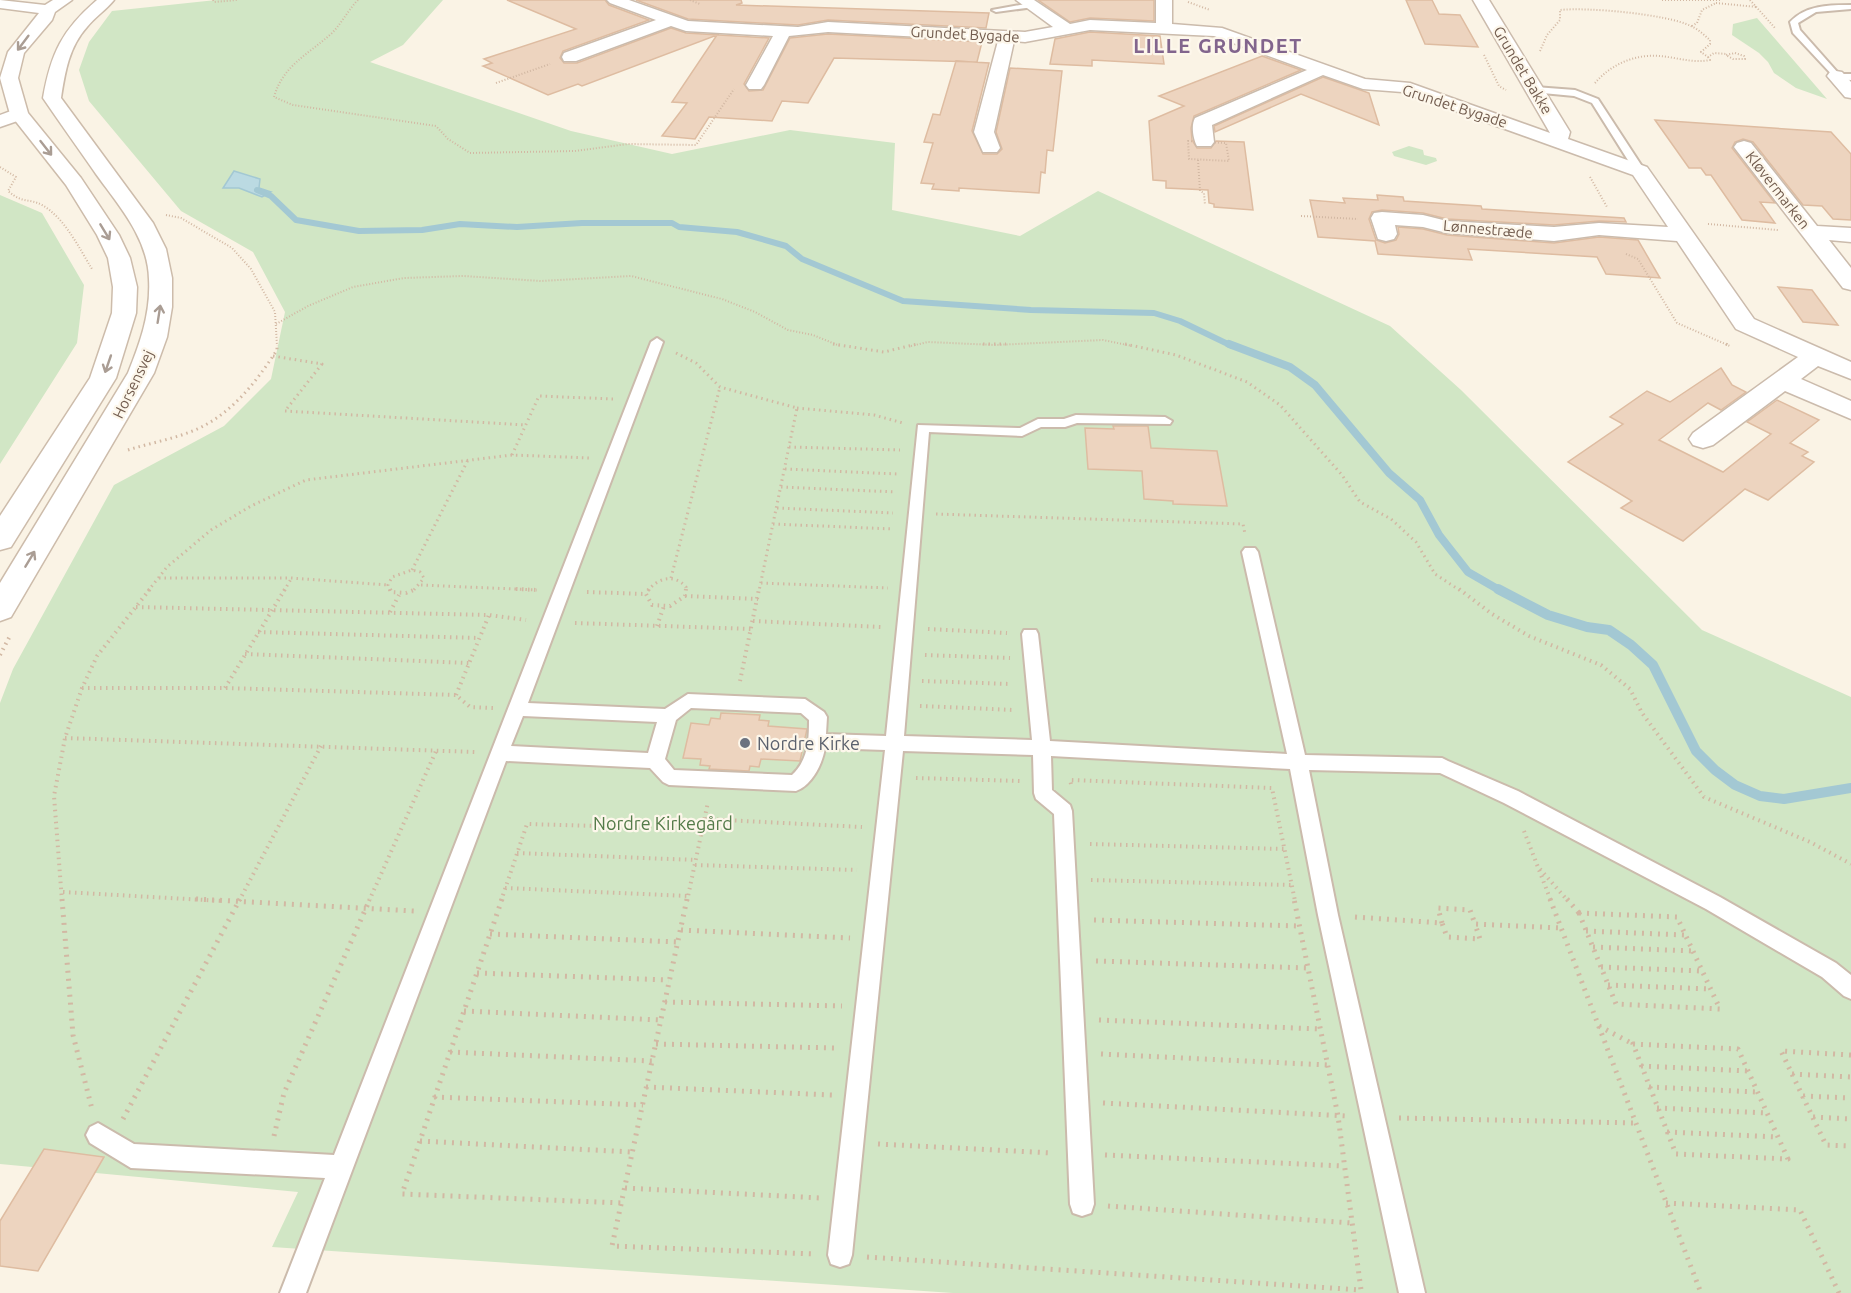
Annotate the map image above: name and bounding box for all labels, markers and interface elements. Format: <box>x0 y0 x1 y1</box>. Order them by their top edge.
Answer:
street label: Grundet Bygade <box>910 23 1020 45</box>
street label: Grundet Bakke <box>1490 23 1556 117</box>
district label: LILLE GRUNDET <box>1133 34 1303 57</box>
one-way arrow <box>16 35 29 51</box>
street label: Grundet Bygade <box>1400 81 1510 131</box>
one-way arrow <box>40 140 53 156</box>
street label: Kløvermarken <box>1742 148 1814 232</box>
street label: Lønnestræde <box>1443 217 1533 241</box>
one-way arrow <box>100 223 112 240</box>
one-way arrow <box>154 304 165 324</box>
street label: Horsensvej <box>109 347 157 421</box>
one-way arrow <box>102 354 113 373</box>
one-way arrow <box>25 551 37 568</box>
place label: Nordre Kirke <box>757 733 860 753</box>
marker: Nordre Kirke <box>738 736 752 750</box>
park label: Nordre Kirkegård <box>593 813 733 833</box>

